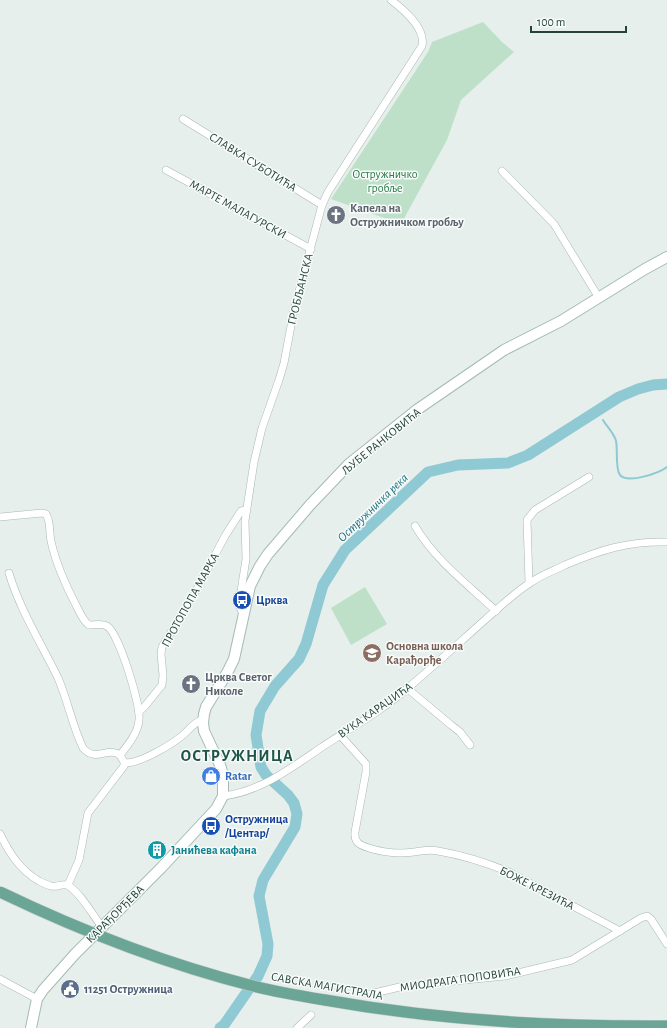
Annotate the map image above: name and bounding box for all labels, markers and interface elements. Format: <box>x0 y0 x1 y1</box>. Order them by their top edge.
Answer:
scale bar <box>531 8 626 34</box>
text: 100 m <box>537 16 565 28</box>
street label: СЛАВКА СУБОТИЋА <box>207 130 299 194</box>
park label: Остружничко гробље <box>352 168 418 194</box>
street label: МАРТЕ МАЛАГУРСКИ <box>188 177 288 241</box>
place label: Капела на Остружничком гробљу <box>350 202 464 229</box>
church icon: Капела на Остружничком гробљу <box>325 204 347 226</box>
street label: ГРОБЉАНСКА <box>285 252 315 326</box>
street label: ЉУБЕ РАНКОВИЋА <box>339 405 423 477</box>
water label: Остружничка река <box>335 471 411 545</box>
street label: ПРОТОПОПА МАРКА <box>159 551 221 649</box>
bus stop icon: Црква <box>231 589 253 611</box>
place label: Црква <box>256 594 288 606</box>
place label: Основна школа Карађорђе <box>386 640 463 667</box>
school or university icon: Основна школа Карађорђе <box>361 642 383 664</box>
place label: Црква Светог Николе <box>205 671 272 697</box>
church icon: Црква Светог Николе <box>180 673 202 695</box>
street label: ВУКА КАРАЏИЋА <box>336 680 414 740</box>
district label: ОСТРУЖНИЦА <box>180 748 294 764</box>
shop icon: Ratar <box>200 765 222 787</box>
place label: Ratar <box>225 770 252 782</box>
place label: Остружница /Центар/ <box>224 813 288 839</box>
bus stop icon: Остружница /Центар/ <box>200 815 222 837</box>
building icon: Јанићева кафана <box>146 839 168 861</box>
place label: Јанићева кафана <box>171 844 257 856</box>
street label: БОЖЕ КРЕЗИЋА <box>498 864 576 912</box>
street label: КАРАЂОРЂЕВА <box>84 883 147 946</box>
street label: МИОДРАГА ПОПОВИЋА <box>399 965 521 993</box>
street label: САВСКА МАГИСТРАЛА <box>270 970 384 1002</box>
public building icon: 11251 Остружница <box>59 978 81 1000</box>
place label: 11251 Остружница <box>84 983 173 996</box>

